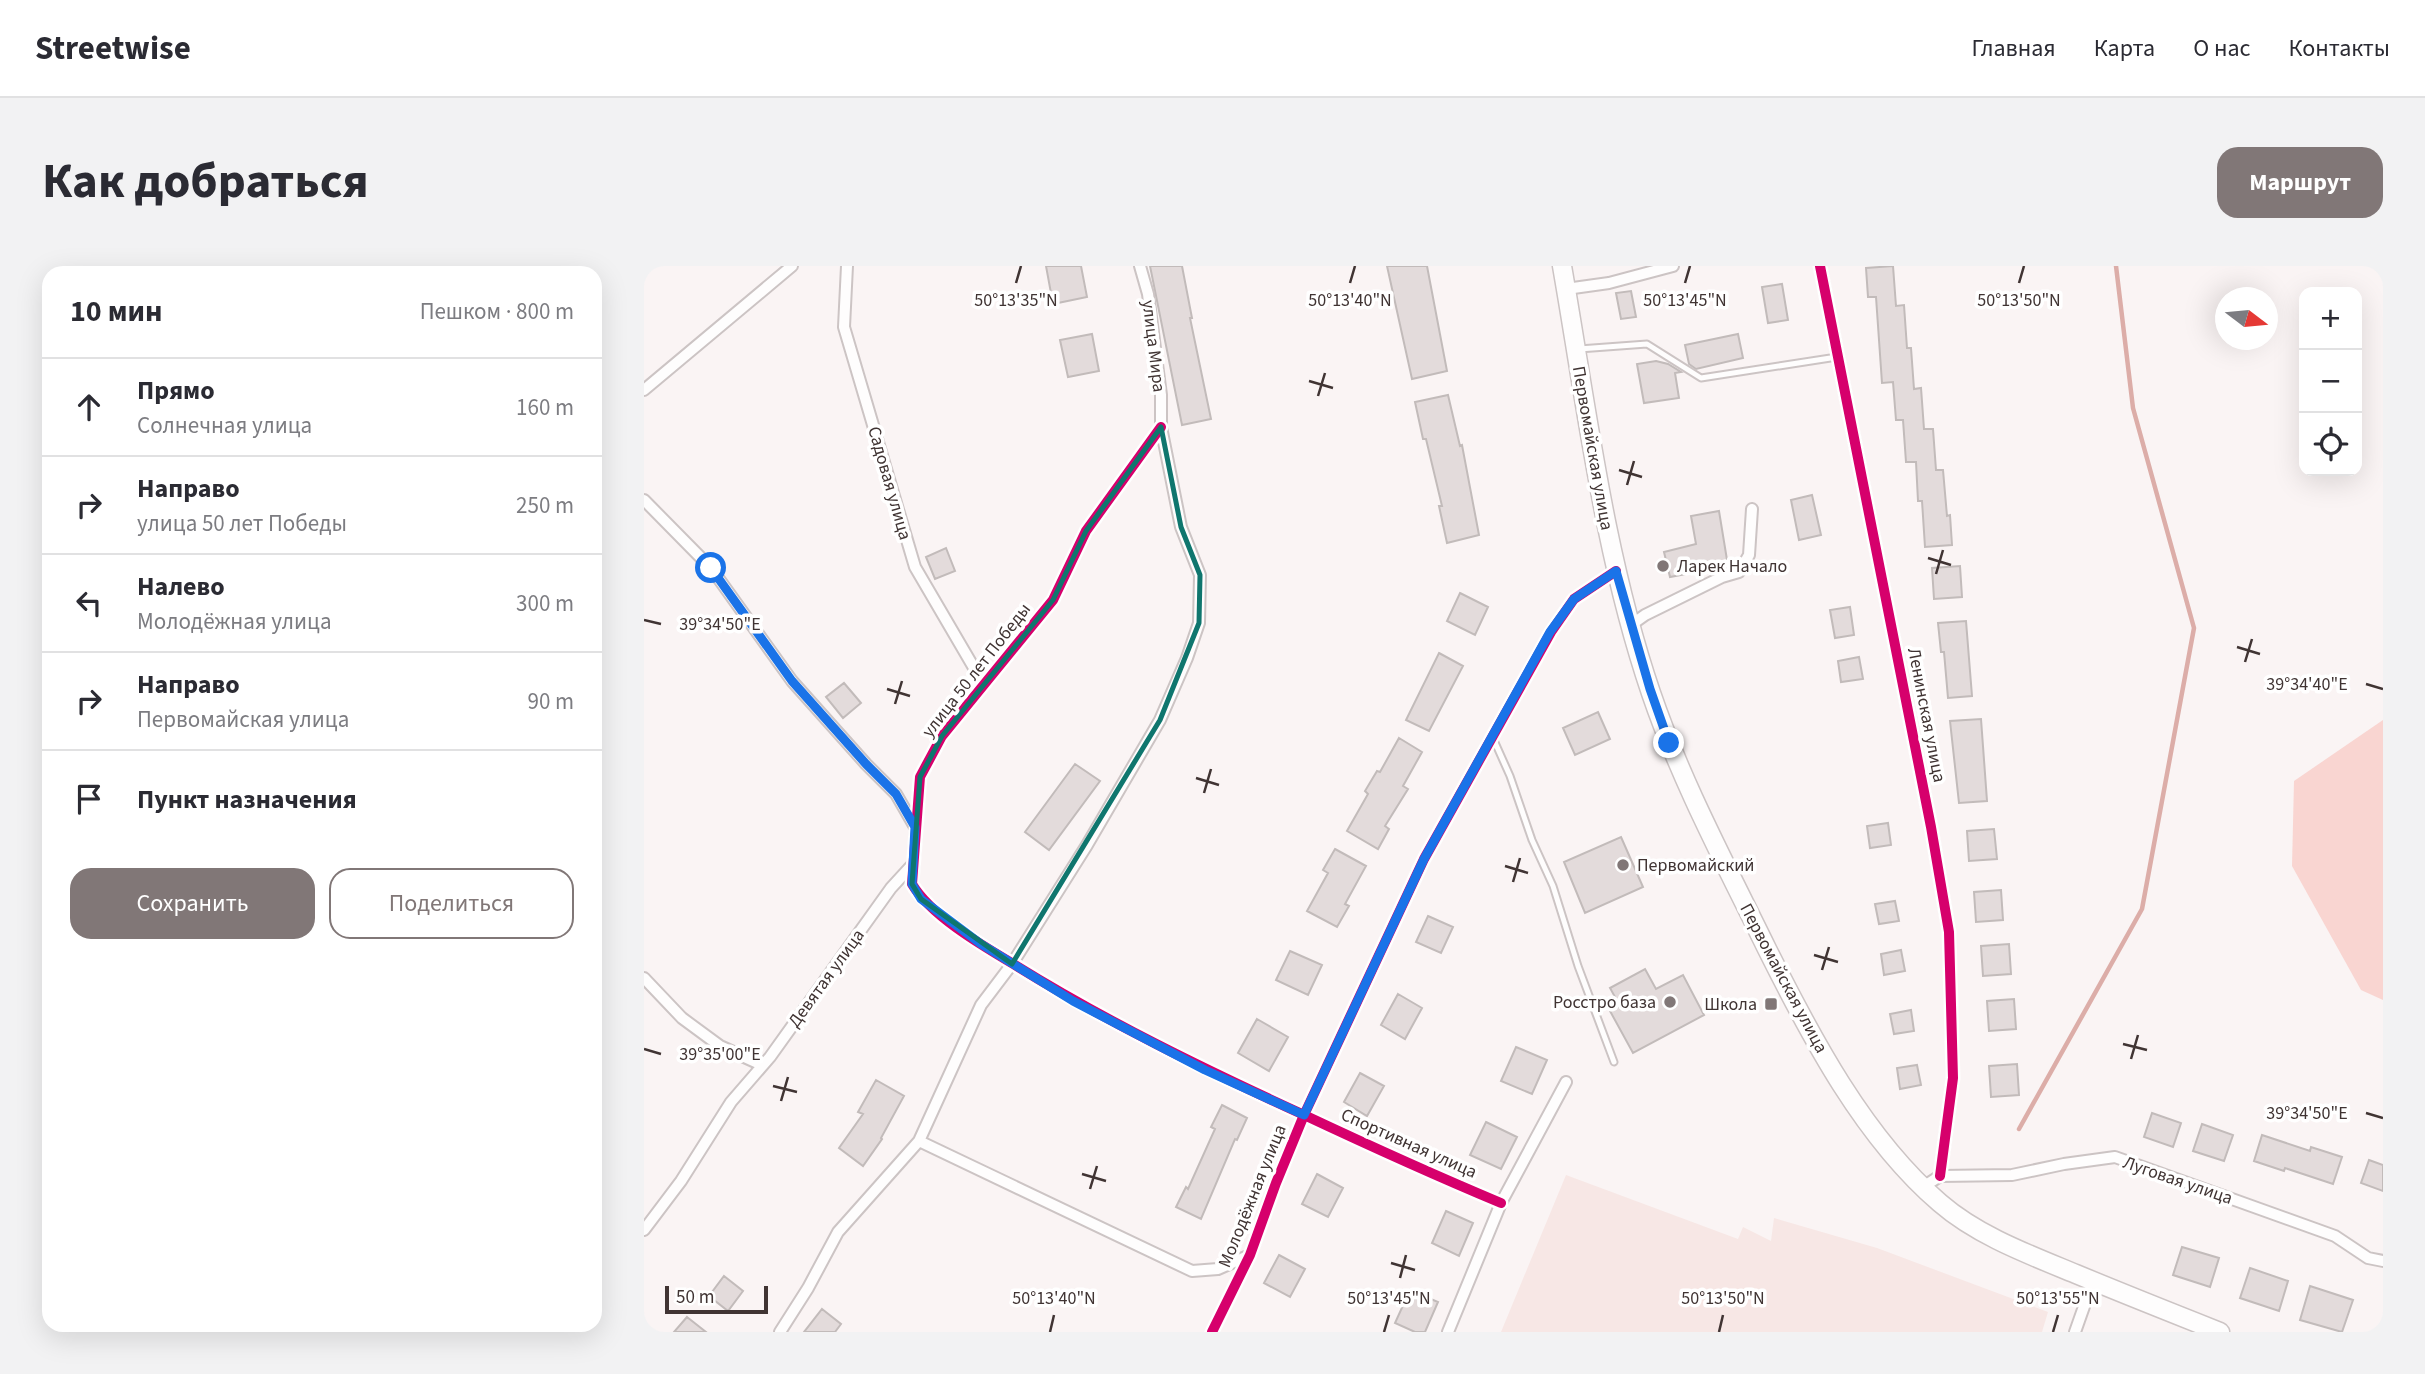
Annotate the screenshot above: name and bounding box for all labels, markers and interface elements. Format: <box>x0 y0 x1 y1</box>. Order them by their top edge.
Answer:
text: Streetwise <box>35 25 191 72</box>
text: Главная <box>1971 31 2056 66</box>
text: Карта <box>2094 31 2155 66</box>
text: О нас <box>2193 31 2250 66</box>
text: Контакты <box>2288 31 2390 66</box>
text: Как добраться <box>42 147 369 217</box>
button: Маршрут <box>2217 147 2383 218</box>
north arrow <box>2215 287 2278 350</box>
map controls <box>2299 287 2362 476</box>
button: + <box>2299 287 2362 350</box>
text: 50°13'35"N <box>974 288 1058 313</box>
text: 50°13'40"N <box>1308 288 1392 313</box>
text: 50°13'45"N <box>1643 288 1727 313</box>
text: 50°13'50"N <box>1977 288 2061 313</box>
text: 10 мин <box>70 290 162 333</box>
text: Пешком · 800 m <box>420 295 574 328</box>
street label: улица Мира <box>1135 298 1172 394</box>
button: − <box>2299 350 2362 413</box>
street label: Первомайская улица <box>1566 364 1619 532</box>
text: Прямо <box>137 372 215 409</box>
icon: ahead <box>70 388 108 426</box>
text: 160 m <box>516 391 574 424</box>
text: Солнечная улица <box>137 409 312 442</box>
button: locate <box>2299 413 2362 476</box>
street label: Садовая улица <box>861 423 918 543</box>
text: Направо <box>137 470 240 507</box>
icon: right <box>70 486 108 524</box>
text: 250 m <box>516 489 574 522</box>
text: улица 50 лет Победы <box>137 507 347 540</box>
route start <box>695 552 726 583</box>
place label: Ларек Начало <box>1677 554 1787 579</box>
marker: Ларек Начало <box>1655 558 1671 574</box>
text: Налево <box>137 568 225 605</box>
icon: left <box>70 584 108 622</box>
text: 300 m <box>516 587 574 620</box>
street label: улица 50 лет Победы <box>916 598 1037 743</box>
text: Молодёжная улица <box>137 605 332 638</box>
text: 39°34'50"E <box>679 612 761 637</box>
street label: Ленинская улица <box>1901 646 1952 785</box>
text: Направо <box>137 666 240 703</box>
text: 39°34'40"E <box>2266 672 2348 697</box>
icon: right <box>70 682 108 720</box>
text: 90 m <box>527 685 574 718</box>
text: Первомайская улица <box>137 703 349 736</box>
route end <box>1653 727 1684 758</box>
icon: arrive <box>70 780 108 818</box>
text: Пункт назначения <box>137 781 357 818</box>
place label: Первомайский <box>1637 853 1755 878</box>
marker: Первомайский <box>1615 857 1631 873</box>
button: Сохранить <box>70 868 315 939</box>
button: Поделиться <box>329 868 574 939</box>
street label: Первомайская улица <box>1734 899 1834 1057</box>
street label: Девятая улица <box>782 924 871 1033</box>
place label: Росстро база <box>1553 990 1656 1015</box>
place label: Школа <box>1704 992 1757 1017</box>
marker: Росстро база <box>1662 994 1678 1010</box>
marker: Школа <box>1763 996 1779 1012</box>
text: 39°35'00"E <box>679 1042 761 1067</box>
text: 39°34'50"E <box>2266 1101 2348 1126</box>
street label: Спортивная улица <box>1337 1102 1481 1185</box>
street label: Молодёжная улица <box>1212 1121 1293 1271</box>
street label: Луговая улица <box>2120 1150 2236 1211</box>
scale bar <box>665 1283 768 1315</box>
text: 50 m <box>676 1284 714 1311</box>
text: 50°13'40"N <box>1012 1286 1096 1311</box>
text: 50°13'45"N <box>1347 1286 1431 1311</box>
text: 50°13'50"N <box>1681 1286 1765 1311</box>
text: 50°13'55"N <box>2016 1286 2100 1311</box>

